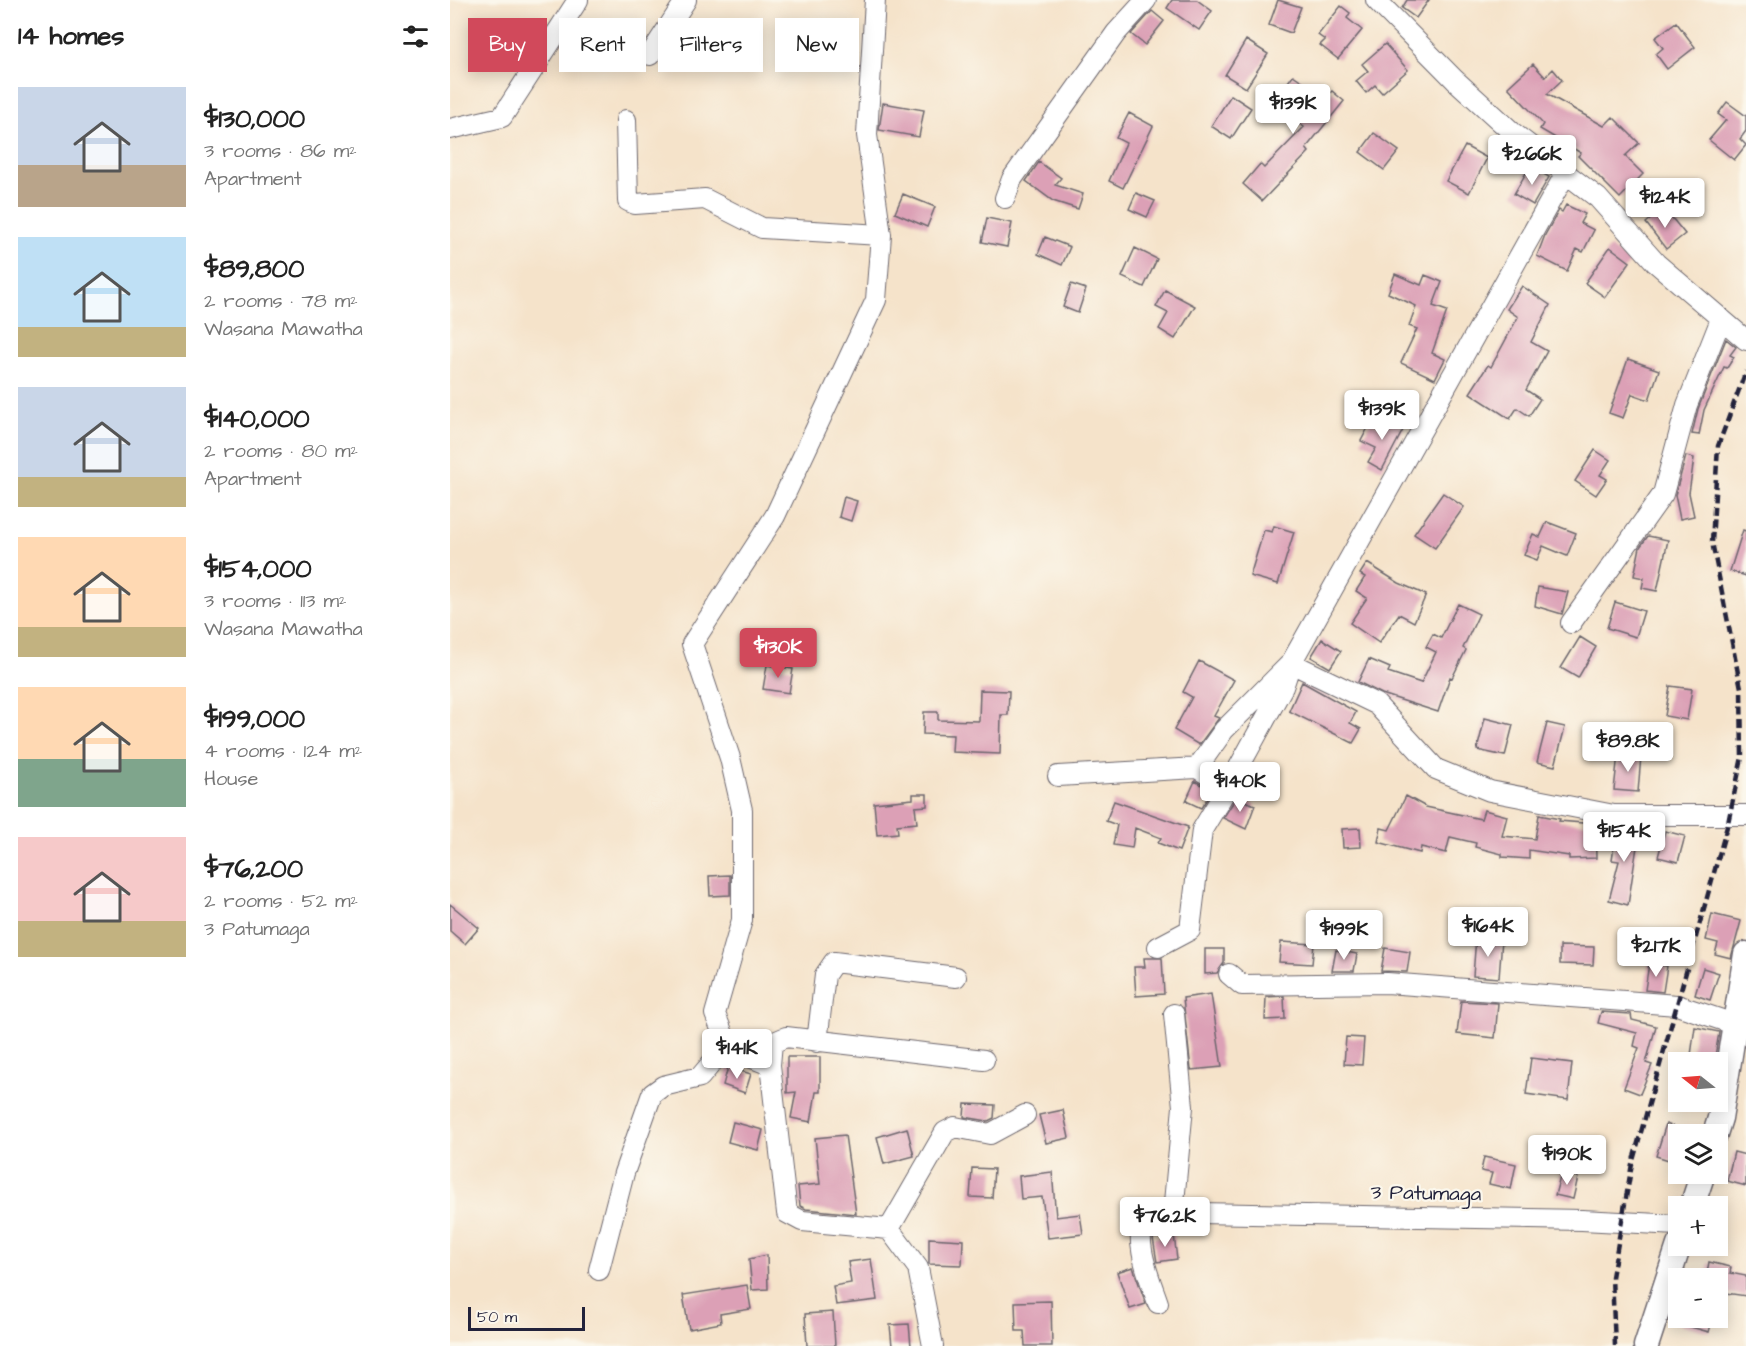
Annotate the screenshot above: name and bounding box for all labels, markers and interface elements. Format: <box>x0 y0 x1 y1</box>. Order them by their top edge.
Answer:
text: 14 homes <box>18 18 124 54</box>
chip: Buy <box>468 18 547 72</box>
chip: Rent <box>559 18 646 72</box>
chip: Filters <box>658 18 763 72</box>
chip: New <box>775 18 859 72</box>
icon: filters <box>399 20 432 53</box>
pin: $139K <box>1251 84 1335 135</box>
text: $139K <box>1269 89 1317 117</box>
text: $130,000 <box>204 101 305 137</box>
icon: home <box>66 111 138 183</box>
pin: $266K <box>1490 135 1574 186</box>
text: 3 rooms · 86 m² <box>204 137 357 165</box>
text: $266K <box>1502 140 1562 168</box>
text: Apartment <box>204 165 302 193</box>
pin: $124K <box>1623 178 1707 229</box>
text: $124K <box>1640 183 1690 211</box>
text: $89,800 <box>204 251 304 287</box>
icon: home <box>66 261 138 333</box>
text: 2 rooms · 78 m² <box>204 287 358 315</box>
text: Wasana Mawatha <box>204 315 363 343</box>
pin: $139K <box>1340 390 1424 441</box>
text: $139K <box>1358 395 1406 423</box>
text: $140,000 <box>204 401 310 437</box>
icon: home <box>66 411 138 483</box>
text: 2 rooms · 80 m² <box>204 437 358 465</box>
text: Apartment <box>204 465 302 493</box>
text: $154,000 <box>204 551 312 587</box>
icon: home <box>66 561 138 633</box>
text: 3 rooms · 113 m² <box>204 587 347 615</box>
text: Wasana Mawatha <box>204 615 363 643</box>
pin: $130K <box>736 628 820 679</box>
text: $130K <box>754 633 802 661</box>
text: $199,000 <box>204 701 305 737</box>
icon: home <box>66 711 138 783</box>
pin: $89.8K <box>1579 722 1677 773</box>
text: $89.8K <box>1596 727 1660 755</box>
text: 4 rooms · 124 m² <box>204 737 362 765</box>
pin: $140K <box>1198 762 1282 813</box>
text: House <box>204 765 258 793</box>
text: $140K <box>1214 767 1266 795</box>
pin: $154K <box>1582 812 1666 863</box>
text: $154K <box>1597 817 1651 845</box>
text: $76,200 <box>204 851 303 887</box>
icon: home <box>66 861 138 933</box>
text: 2 rooms · 52 m² <box>204 887 358 915</box>
pin: $164K <box>1446 907 1530 958</box>
pin: $199K <box>1302 910 1386 961</box>
text: $164K <box>1462 912 1514 940</box>
text: 3 Patumaga <box>204 915 310 943</box>
text: $199K <box>1320 915 1368 943</box>
pin: $217K <box>1614 927 1698 978</box>
text: $217K <box>1631 932 1681 960</box>
pin: $141K <box>695 1029 779 1080</box>
text: $141K <box>716 1034 758 1062</box>
north arrow <box>1668 1052 1728 1112</box>
map controls <box>1668 1052 1728 1328</box>
button: layers <box>1668 1124 1728 1184</box>
pin: $190K <box>1525 1135 1609 1186</box>
text: $190K <box>1542 1140 1592 1168</box>
street label: 3 Patumaga <box>1370 1178 1482 1210</box>
button: + <box>1668 1196 1728 1256</box>
pin: $76.2K <box>1116 1197 1214 1248</box>
text: $76.2K <box>1134 1202 1196 1230</box>
button: − <box>1668 1268 1728 1328</box>
scale bar <box>468 1304 585 1332</box>
text: 50 m <box>477 1306 517 1328</box>

